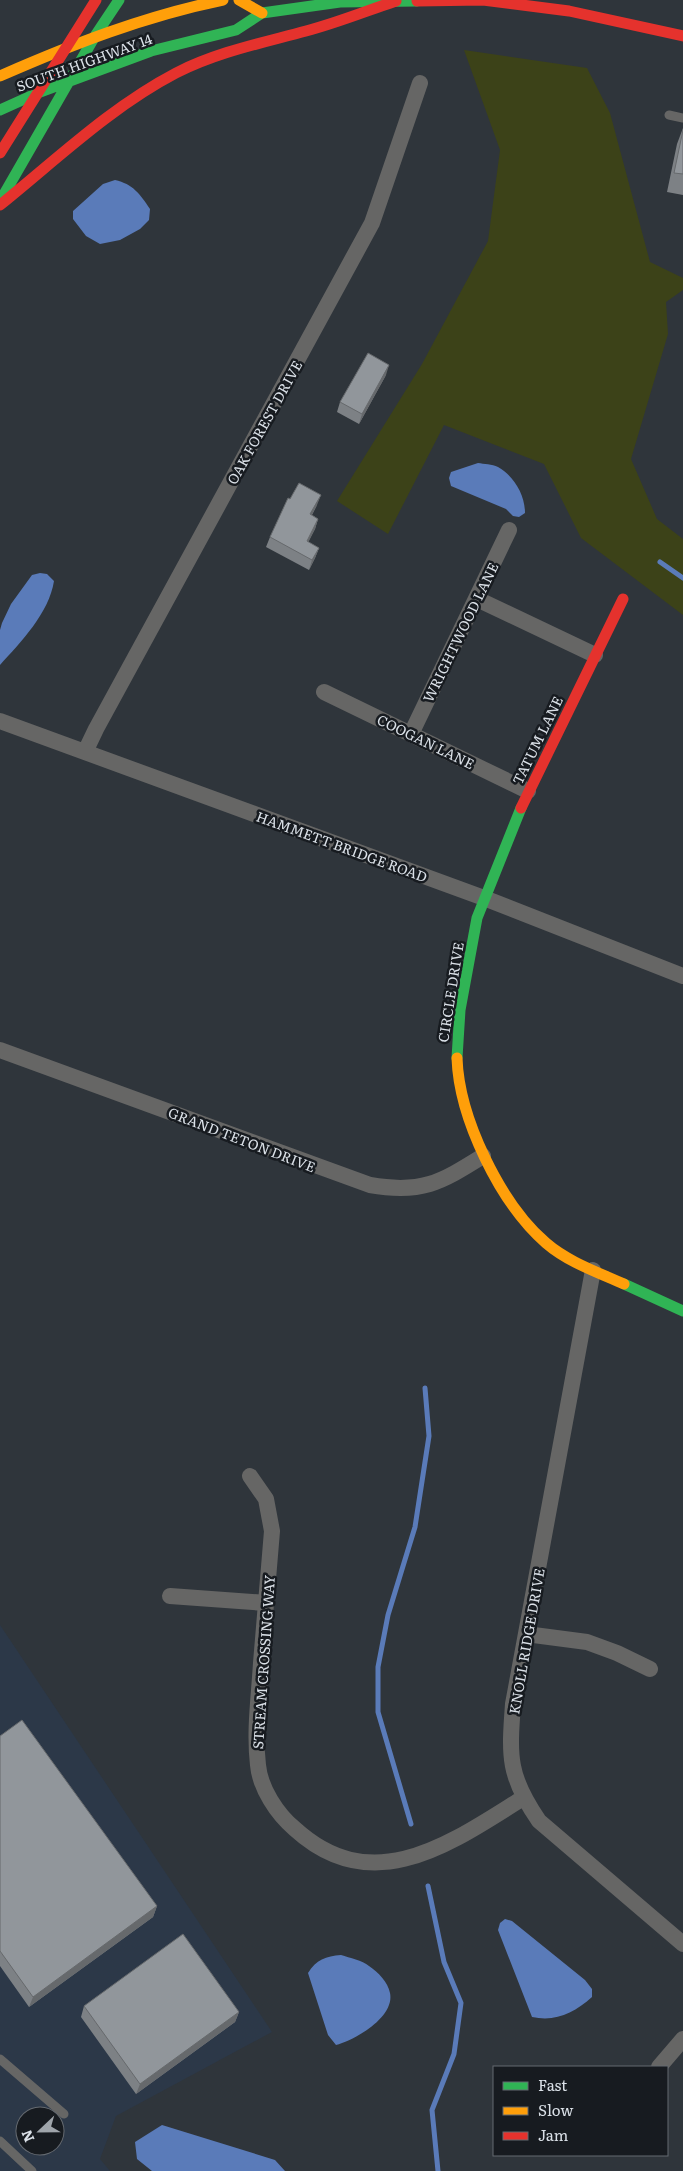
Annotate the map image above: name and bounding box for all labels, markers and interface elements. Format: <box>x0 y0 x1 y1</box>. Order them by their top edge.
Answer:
street label: SOUTH HIGHWAY 14 <box>13 28 155 96</box>
street label: OAK FOREST DRIVE <box>222 356 306 488</box>
street label: WRIGHTWOOD LANE <box>417 559 503 705</box>
street label: TATUM LANE <box>507 692 567 788</box>
street label: COOGAN LANE <box>374 709 478 773</box>
street label: HAMMETT BRIDGE ROAD <box>254 806 431 886</box>
street label: CIRCLE DRIVE <box>432 940 468 1044</box>
street label: GRAND TETON DRIVE <box>166 1102 319 1176</box>
street label: KNOLL RIDGE DRIVE <box>503 1566 549 1716</box>
street label: STREAM CROSSING WAY <box>247 1574 279 1750</box>
legend <box>493 2066 668 2156</box>
text: Fast <box>538 2073 567 2096</box>
text: Slow <box>538 2098 573 2121</box>
north arrow <box>15 2106 65 2156</box>
text: Jam <box>538 2123 569 2146</box>
text: N <box>15 2127 38 2145</box>

